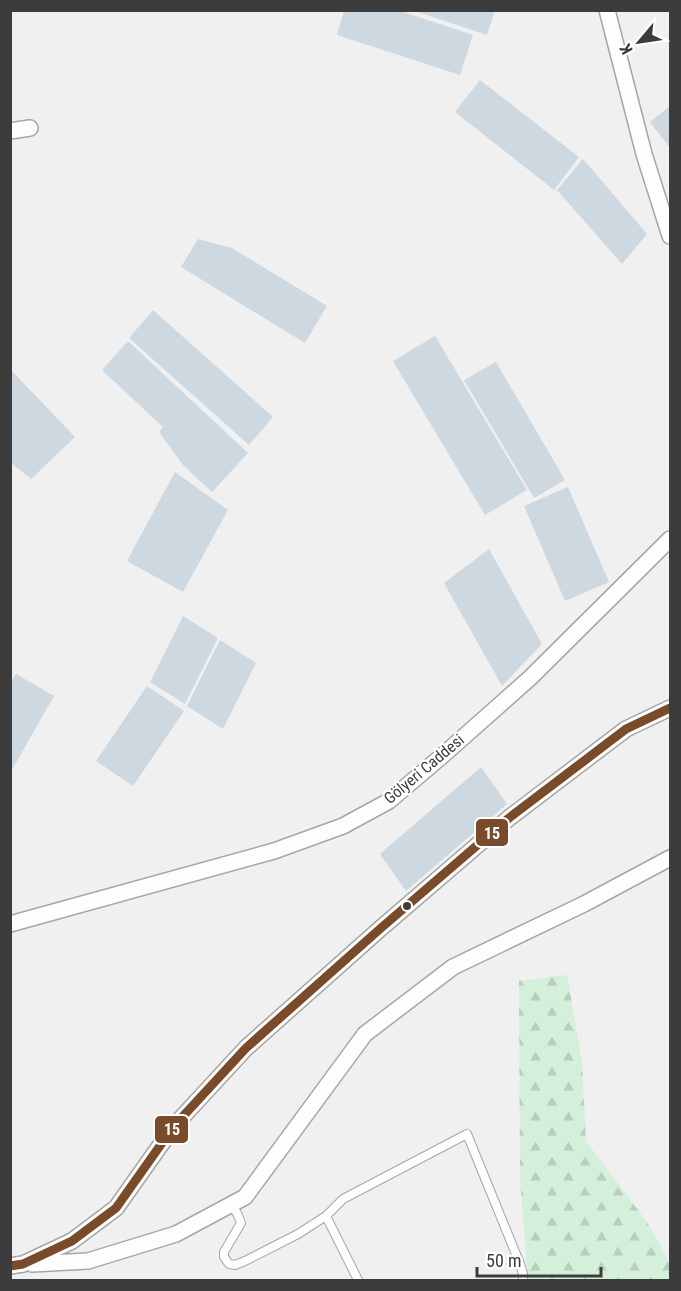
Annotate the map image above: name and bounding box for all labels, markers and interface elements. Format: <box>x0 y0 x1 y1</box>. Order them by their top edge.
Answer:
north arrow <box>609 12 669 72</box>
text: K <box>616 40 637 58</box>
street label: Gölyeri Caddesi <box>380 730 468 808</box>
line badge: 15 <box>475 818 509 847</box>
text: 15 <box>484 824 500 843</box>
unlabelled marker <box>401 900 413 912</box>
line badge: 15 <box>154 1115 189 1144</box>
text: 15 <box>164 1120 180 1139</box>
scale bar <box>477 1240 602 1278</box>
text: 50 m <box>486 1250 521 1271</box>

